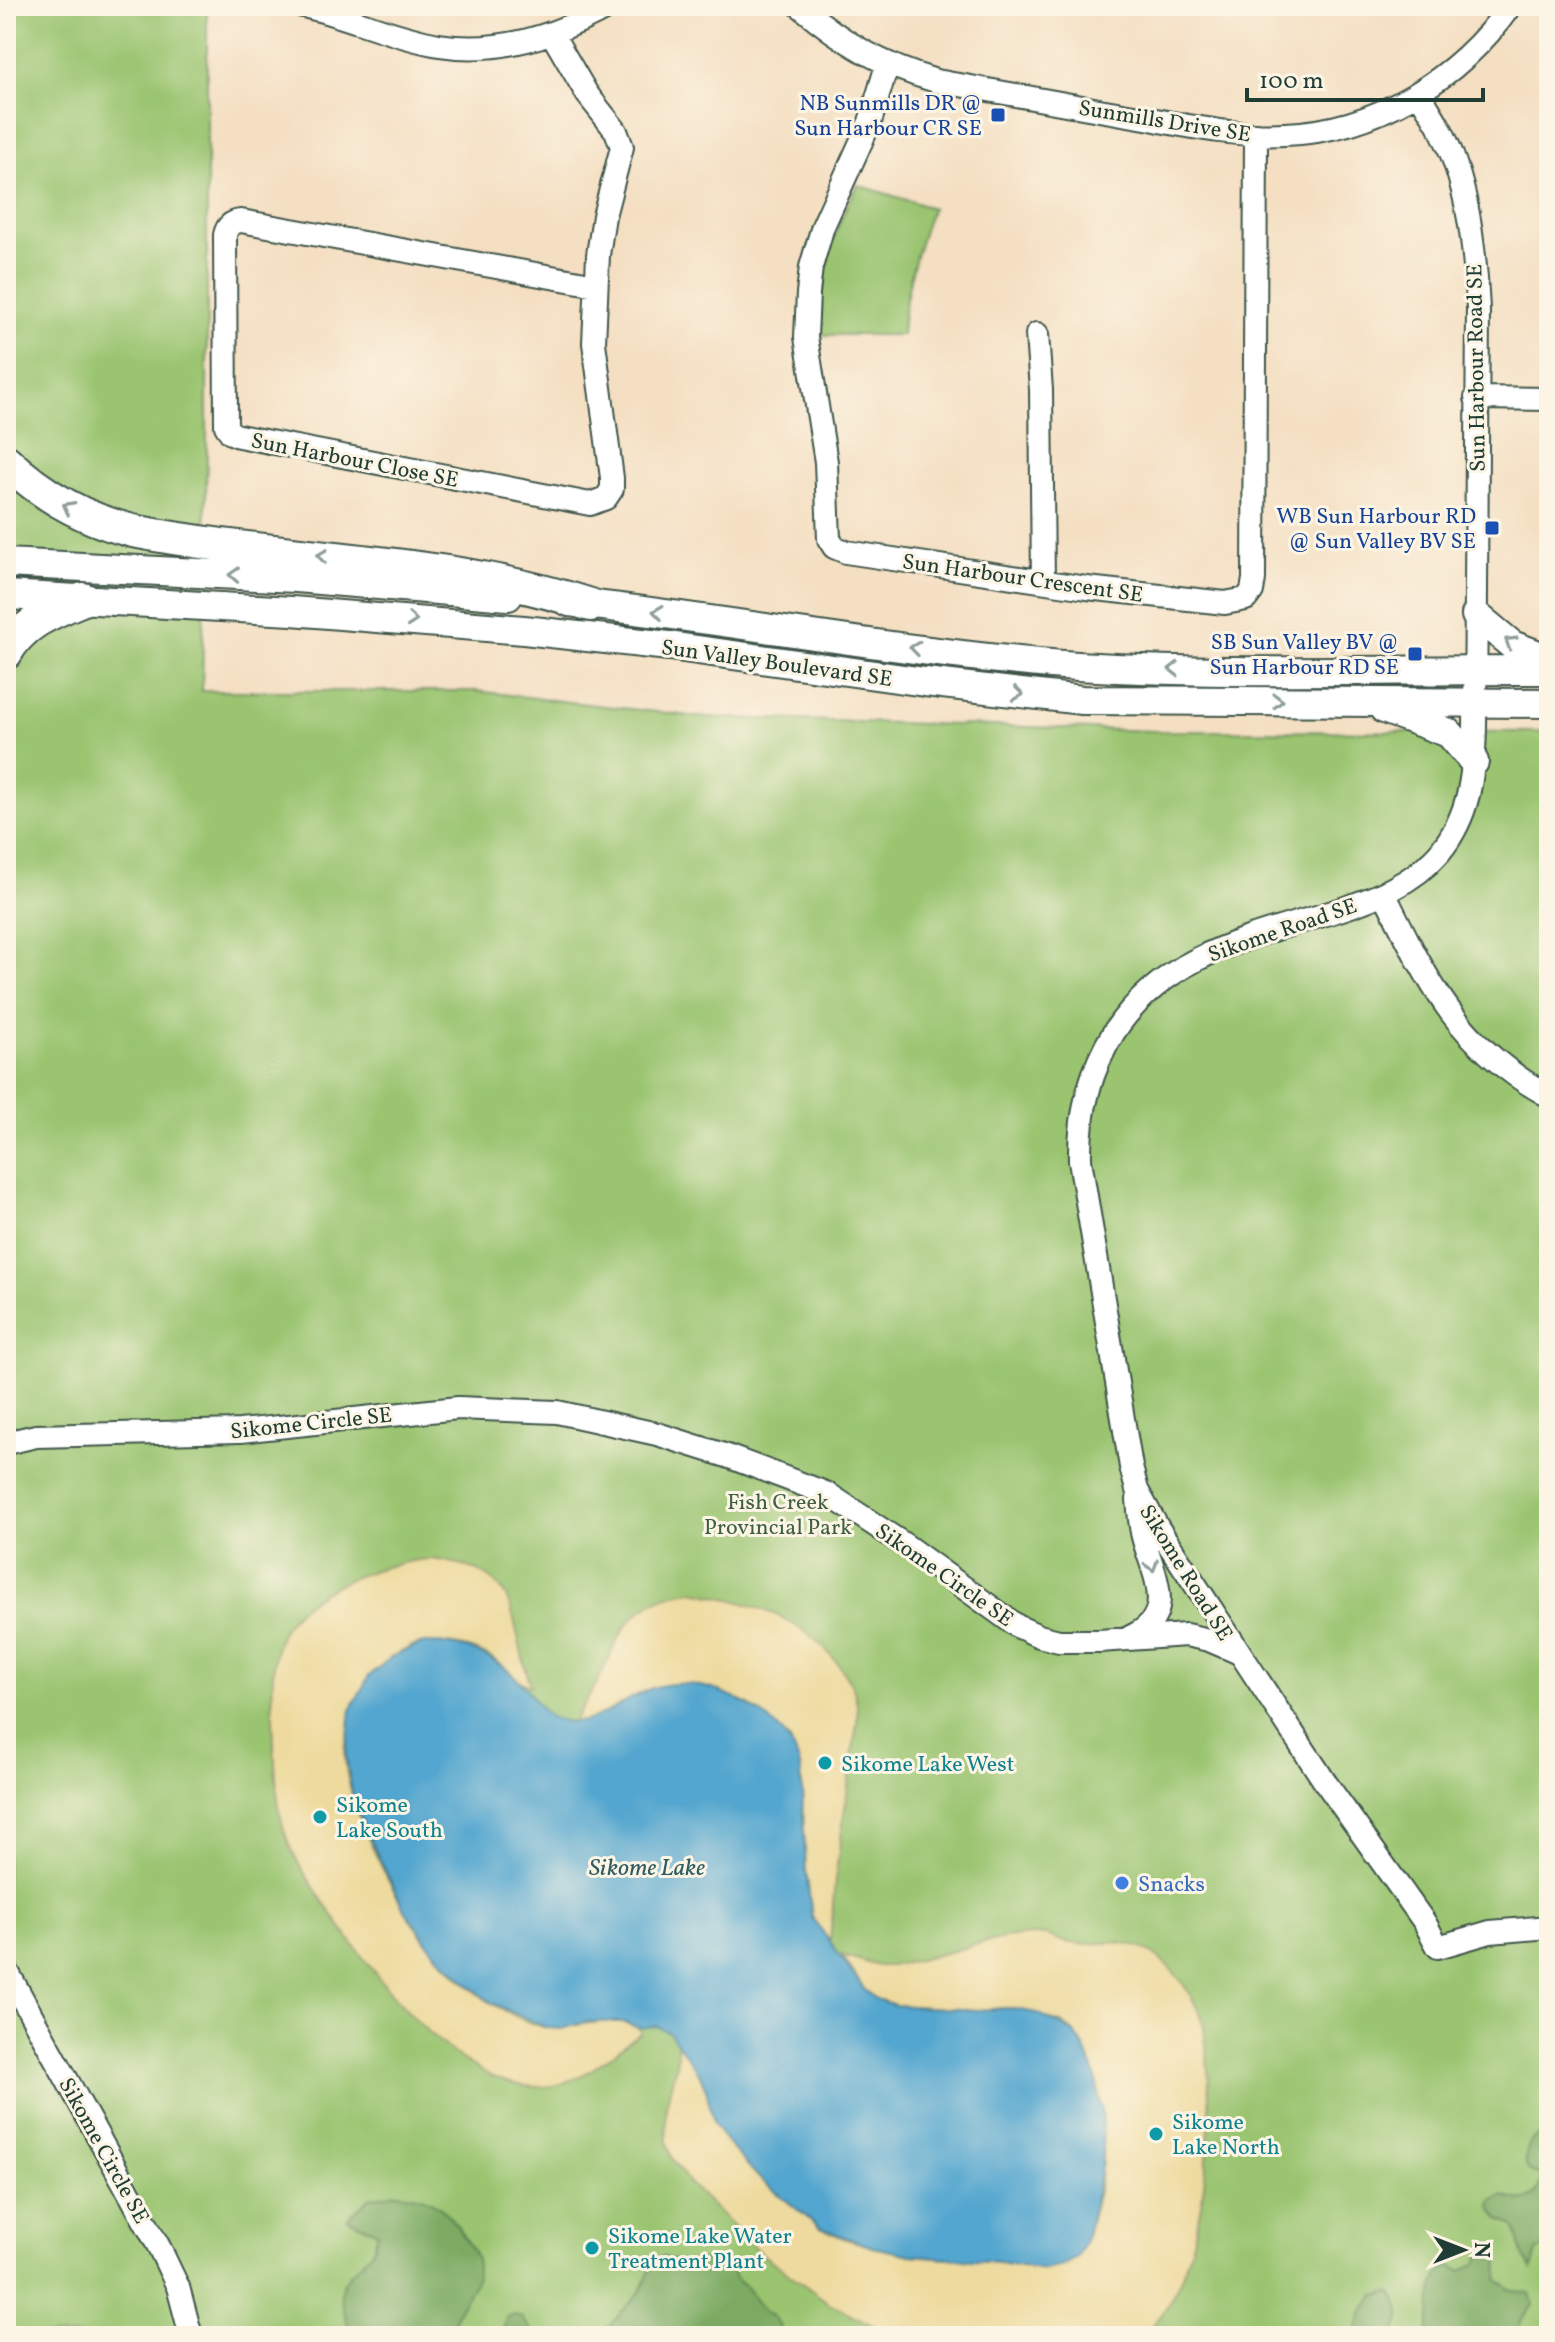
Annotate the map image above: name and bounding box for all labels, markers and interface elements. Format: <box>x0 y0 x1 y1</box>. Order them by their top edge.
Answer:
scale bar <box>1247 52 1483 102</box>
text: 100 m <box>1259 65 1324 99</box>
place label: NB Sunmills DR @ Sun Harbour CR SE <box>794 89 982 145</box>
street label: Sunmills Drive SE <box>1076 94 1253 151</box>
marker: NB Sunmills DR @ Sun Harbour CR SE <box>989 106 1007 124</box>
street label: Sun Harbour Road SE <box>1460 264 1495 472</box>
street label: Sun Harbour Close SE <box>248 426 461 497</box>
one-way arrow <box>61 502 76 517</box>
place label: WB Sun Harbour RD @ Sun Valley BV SE <box>1276 502 1476 558</box>
marker: WB Sun Harbour RD @ Sun Valley BV SE <box>1483 519 1501 537</box>
street label: Sun Harbour Crescent SE <box>900 547 1145 612</box>
one-way arrow <box>315 548 328 565</box>
one-way arrow <box>227 567 240 584</box>
one-way arrow <box>651 604 664 621</box>
one-way arrow <box>406 611 419 628</box>
place label: SB Sun Valley BV @ Sun Harbour RD SE <box>1210 628 1399 684</box>
street label: Sun Valley Boulevard SE <box>659 633 894 696</box>
one-way arrow <box>1504 636 1519 652</box>
one-way arrow <box>908 640 922 657</box>
marker: SB Sun Valley BV @ Sun Harbour RD SE <box>1406 645 1424 663</box>
one-way arrow <box>1167 660 1180 677</box>
one-way arrow <box>1011 685 1025 702</box>
one-way arrow <box>1272 692 1285 710</box>
street label: Sikome Road SE <box>1204 891 1362 971</box>
street label: Sikome Circle SE <box>229 1401 394 1448</box>
park label: Fish Creek Provincial Park <box>704 1488 852 1544</box>
street label: Sikome Road SE <box>1130 1499 1239 1648</box>
street label: Sikome Circle SE <box>868 1517 1019 1635</box>
one-way arrow <box>1143 1558 1159 1572</box>
place label: Sikome Lake West <box>841 1750 1015 1781</box>
marker: Sikome Lake West <box>816 1754 834 1772</box>
place label: Sikome Lake South <box>336 1791 443 1847</box>
marker: Sikome Lake South <box>311 1808 329 1826</box>
water label: Sikome Lake <box>589 1852 705 1886</box>
place label: Snacks <box>1138 1870 1205 1901</box>
marker: Snacks <box>1113 1874 1131 1892</box>
street label: Sikome Circle SE <box>50 2073 156 2230</box>
place label: Sikome Lake North <box>1172 2108 1280 2164</box>
marker: Sikome Lake North <box>1147 2125 1165 2143</box>
north arrow <box>1423 2210 1503 2290</box>
place label: Sikome Lake Water Treatment Plant <box>608 2222 792 2278</box>
marker: Sikome Lake Water Treatment Plant <box>583 2239 601 2257</box>
text: N <box>1465 2242 1496 2258</box>

